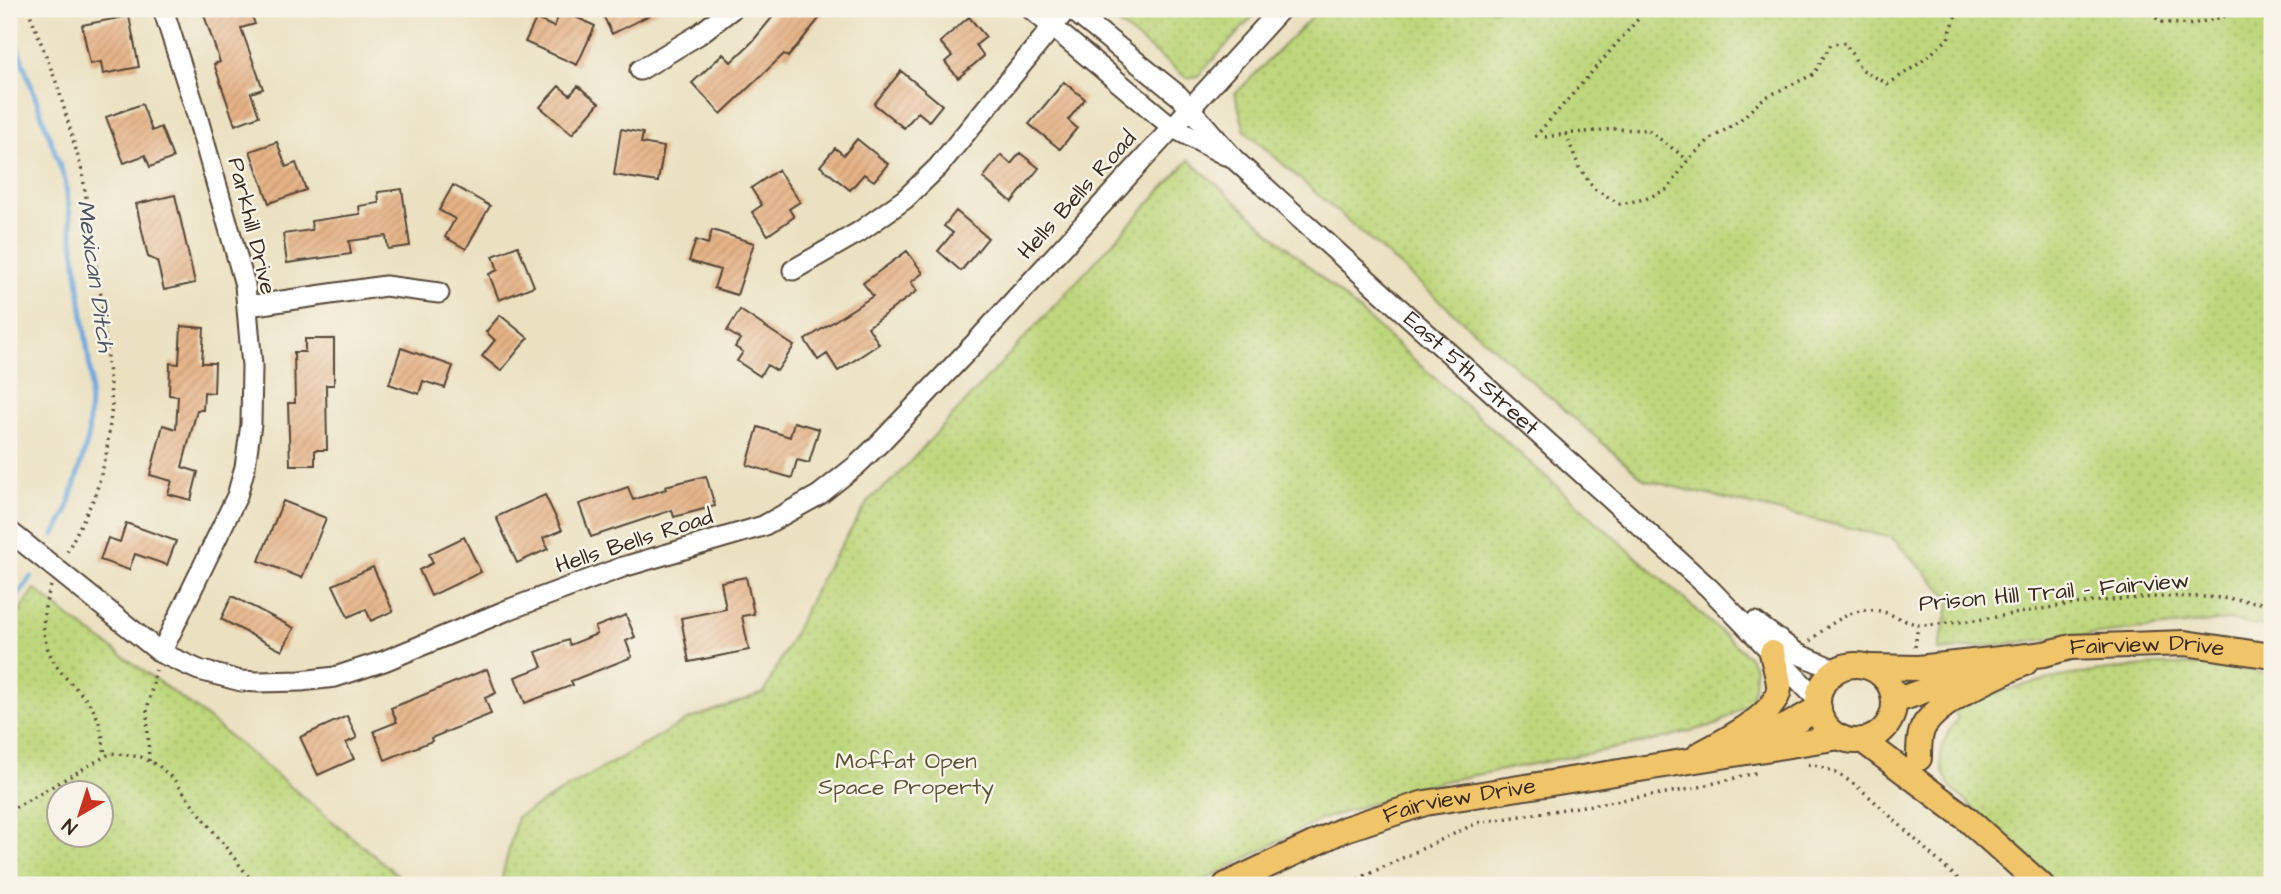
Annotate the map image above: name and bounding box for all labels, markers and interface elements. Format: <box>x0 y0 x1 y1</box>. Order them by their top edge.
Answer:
street label: Hells Bells Road <box>1010 123 1144 267</box>
street label: Parkhill Drive <box>220 154 284 298</box>
water label: Mexican Ditch <box>68 198 123 355</box>
street label: East 5th Street <box>1396 304 1547 443</box>
street label: Hells Bells Road <box>551 500 717 582</box>
street label: Prison Hill Trail - Fairview <box>1917 564 2191 620</box>
street label: Fairview Drive <box>2069 627 2227 665</box>
park label: Moffat Open Space Property <box>818 745 994 804</box>
street label: Fairview Drive <box>1379 770 1538 832</box>
north arrow <box>46 778 116 848</box>
text: N <box>57 812 83 840</box>

